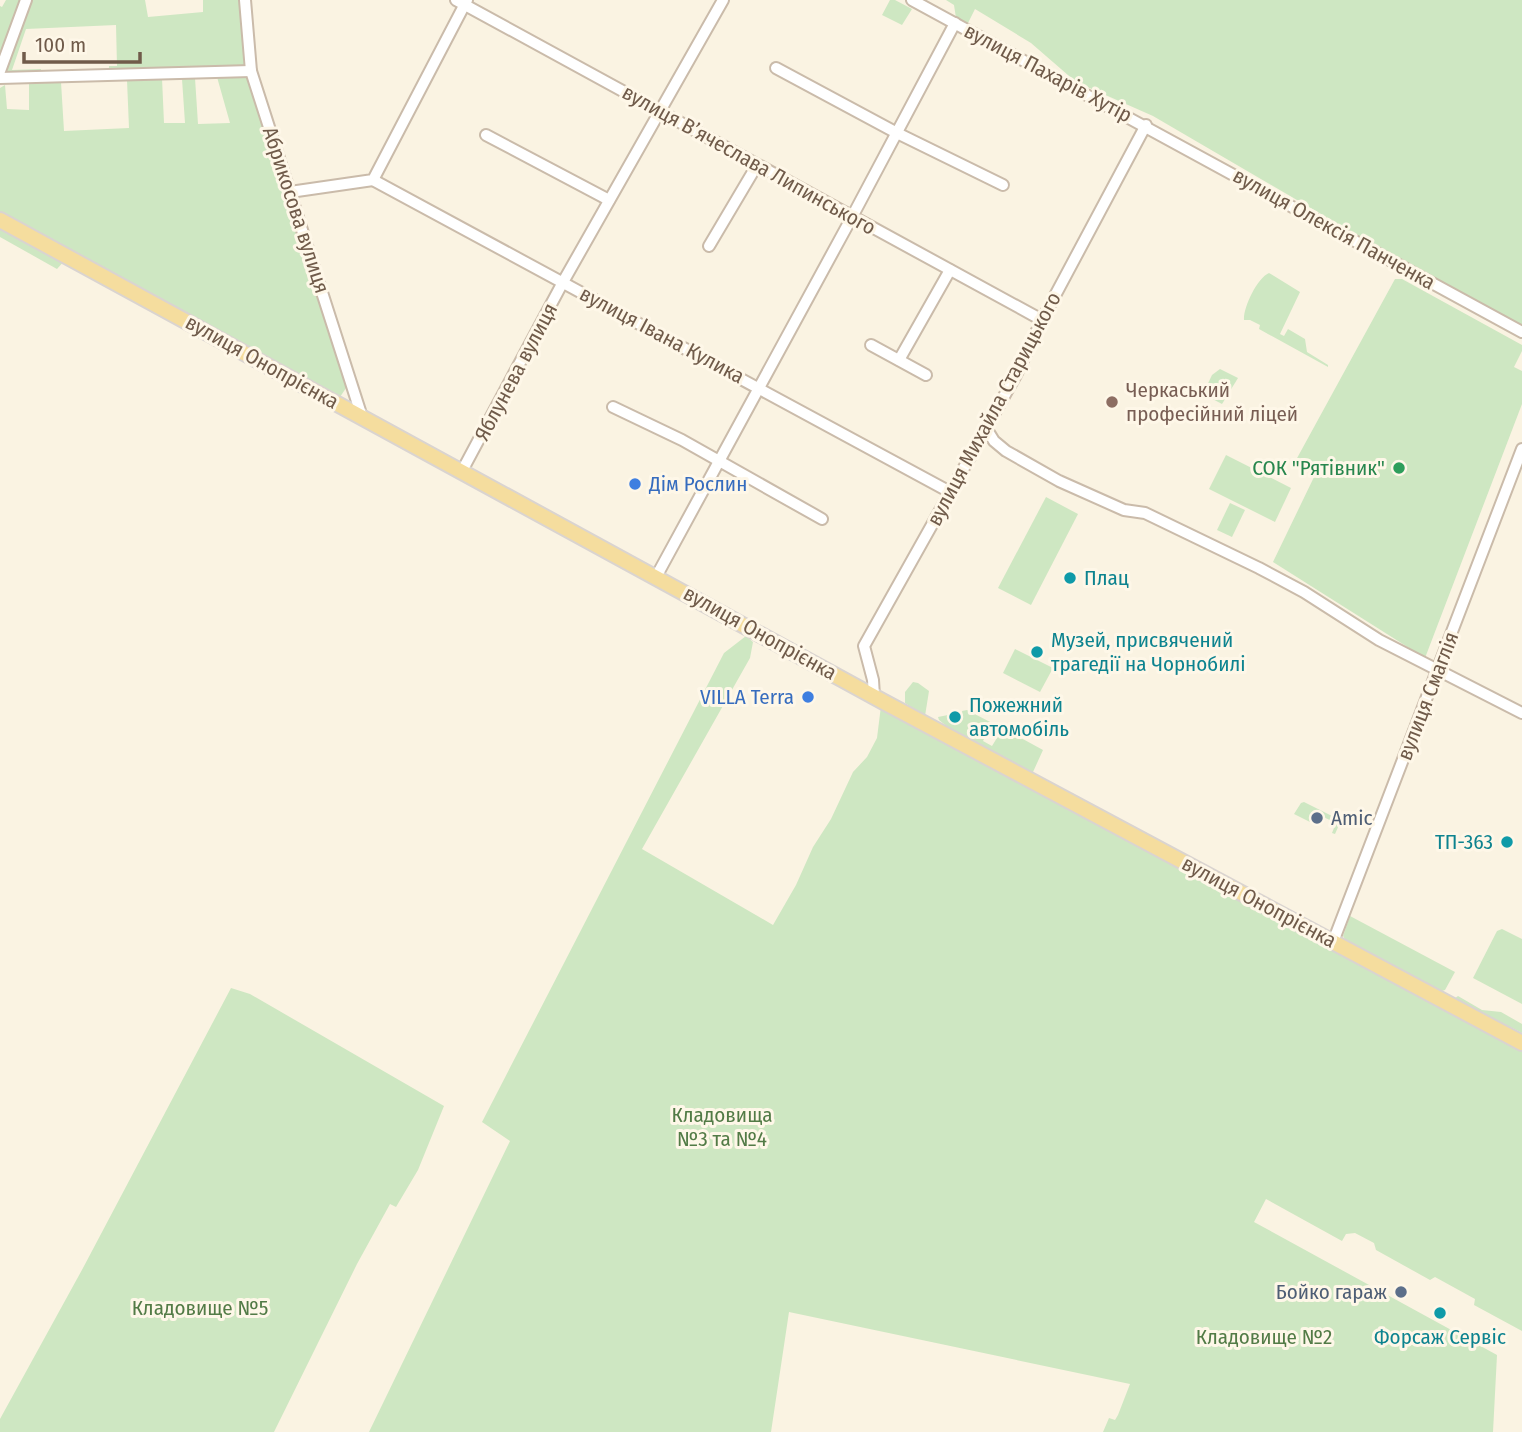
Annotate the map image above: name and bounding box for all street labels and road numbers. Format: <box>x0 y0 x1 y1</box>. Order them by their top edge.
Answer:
street label: вулиця Пахарів Хутір <box>960 18 1136 128</box>
street label: вулиця Вʼячеслава Липинського <box>618 79 880 241</box>
street label: Абрикосова вулиця <box>257 124 335 296</box>
street label: вулиця Олексія Панченка <box>1228 163 1440 295</box>
street label: вулиця Івана Кулика <box>575 281 749 389</box>
street label: вулиця Михайла Старицького <box>921 288 1067 530</box>
street label: Яблунева вулиця <box>469 299 563 445</box>
street label: вулиця Онопрієнка <box>181 309 343 415</box>
street label: вулиця Онопрієнка <box>679 580 841 686</box>
street label: вулиця Смаглія <box>1392 628 1464 764</box>
street label: вулиця Онопрієнка <box>1177 850 1341 954</box>

